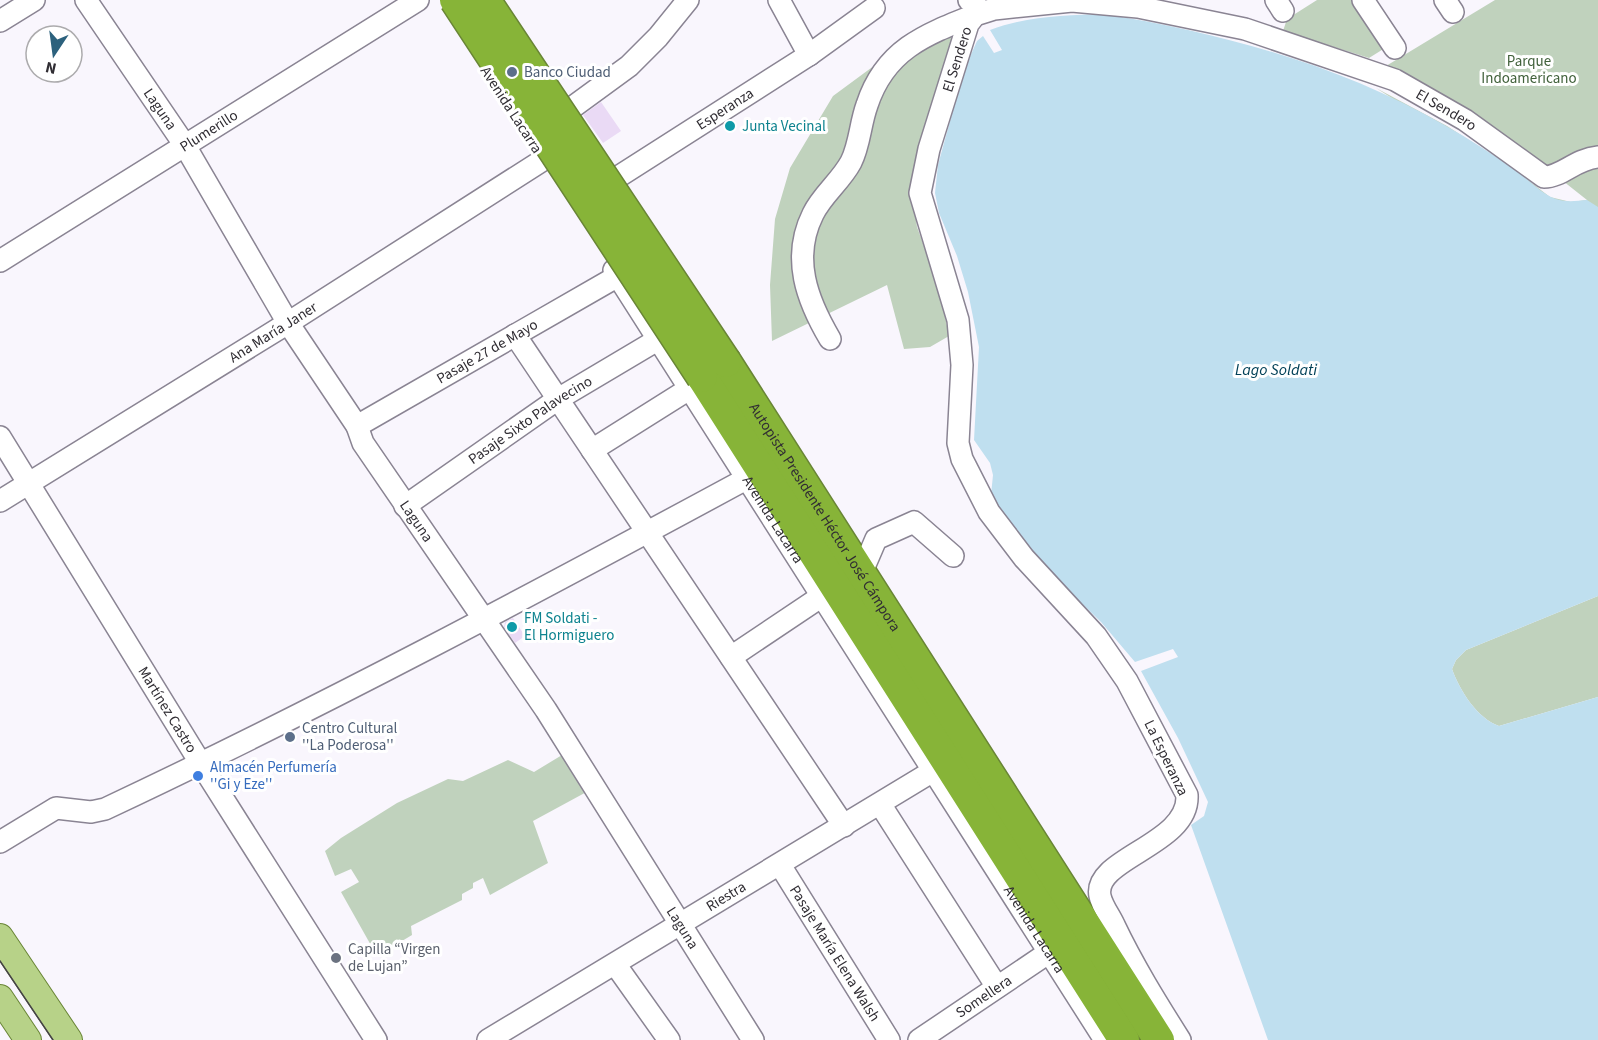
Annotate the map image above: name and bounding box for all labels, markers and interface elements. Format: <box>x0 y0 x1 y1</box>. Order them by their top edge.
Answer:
north arrow <box>24 24 84 84</box>
street label: El Sendero <box>937 24 977 95</box>
park label: Parque Indoamericano <box>1481 51 1577 89</box>
text: N <box>43 56 59 80</box>
street label: Avenida Lacarra <box>475 62 547 158</box>
place label: Banco Ciudad <box>524 62 611 83</box>
marker: Banco Ciudad <box>505 65 519 79</box>
street label: Esperanza <box>692 83 758 135</box>
street label: Laguna <box>139 84 182 134</box>
street label: El Sendero <box>1412 84 1481 136</box>
street label: Plumerillo <box>175 105 242 157</box>
place label: Junta Vecinal <box>742 116 826 137</box>
marker: Junta Vecinal <box>723 119 737 133</box>
street label: Ana María Janer <box>225 296 322 368</box>
street label: Pasaje 27 de Mayo <box>432 314 542 389</box>
water label: Lago Soldati <box>1235 359 1317 381</box>
street label: Pasaje Sixto Palavecino <box>464 370 596 469</box>
street label: Autopista Presidente Héctor José Cámpora <box>744 399 906 636</box>
street label: Avenida Lacarra <box>737 472 809 567</box>
street label: Laguna <box>395 496 438 546</box>
place label: FM Soldati - El Hormiguero <box>524 608 614 646</box>
marker: FM Soldati - El Hormiguero <box>505 620 519 634</box>
street label: Martínez Castro <box>133 662 202 757</box>
street label: La Esperanza <box>1139 717 1193 799</box>
place label: Centro Cultural ''La Poderosa'' <box>302 718 398 756</box>
marker: Centro Cultural ''La Poderosa'' <box>283 730 297 744</box>
place label: Almacén Perfumería ''Gi y Eze'' <box>210 757 337 795</box>
marker: Almacén Perfumería ''Gi y Eze'' <box>191 769 205 783</box>
street label: Riestra <box>702 876 750 916</box>
street label: Pasaje María Elena Walsh <box>785 881 885 1025</box>
street label: Avenida Lacarra <box>999 882 1070 977</box>
street label: Laguna <box>661 903 704 953</box>
place label: Capilla “Virgen de Lujan” <box>348 939 440 977</box>
marker: Capilla “Virgen de Lujan” <box>329 951 343 965</box>
street label: Somellera <box>951 970 1016 1023</box>

